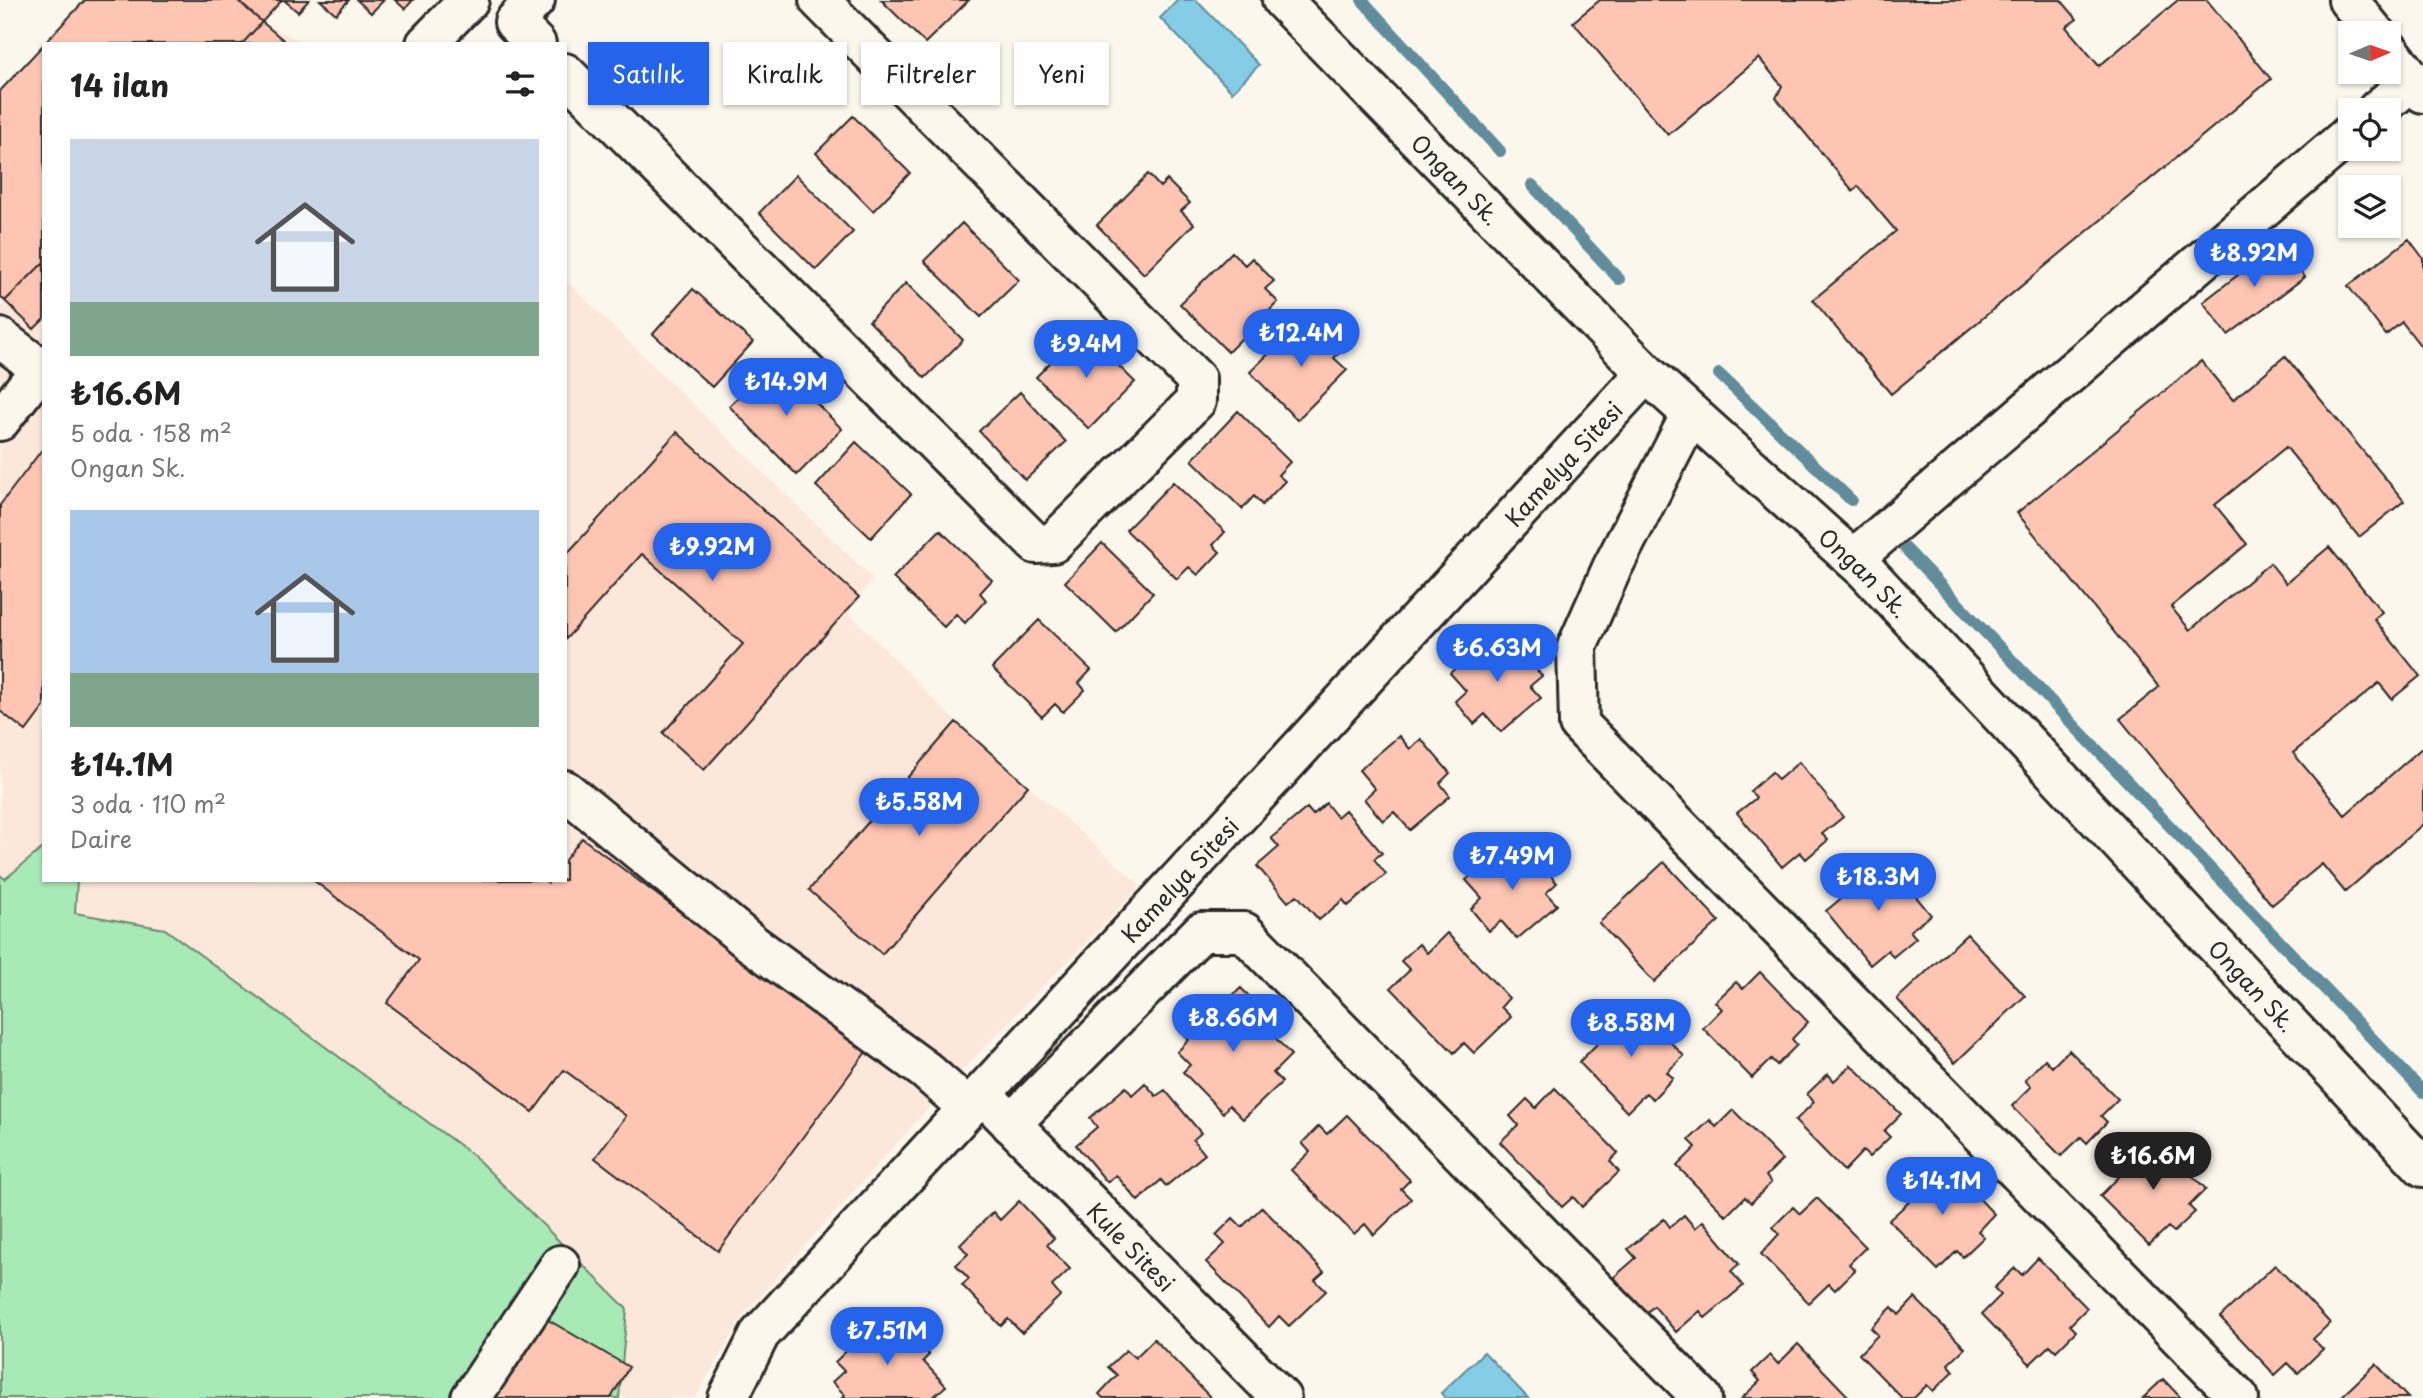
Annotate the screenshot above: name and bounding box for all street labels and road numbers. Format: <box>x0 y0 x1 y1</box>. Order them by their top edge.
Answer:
street label: Ongan Sk. <box>1404 125 1510 233</box>
street label: Kamelya Sitesi <box>1496 393 1630 534</box>
street label: Ongan Sk. <box>1811 519 1918 625</box>
street label: Kamelya Sitesi <box>1112 809 1246 950</box>
street label: Ongan Sk. <box>2201 931 2305 1039</box>
street label: Kule Sitesi <box>1080 1194 1184 1299</box>

